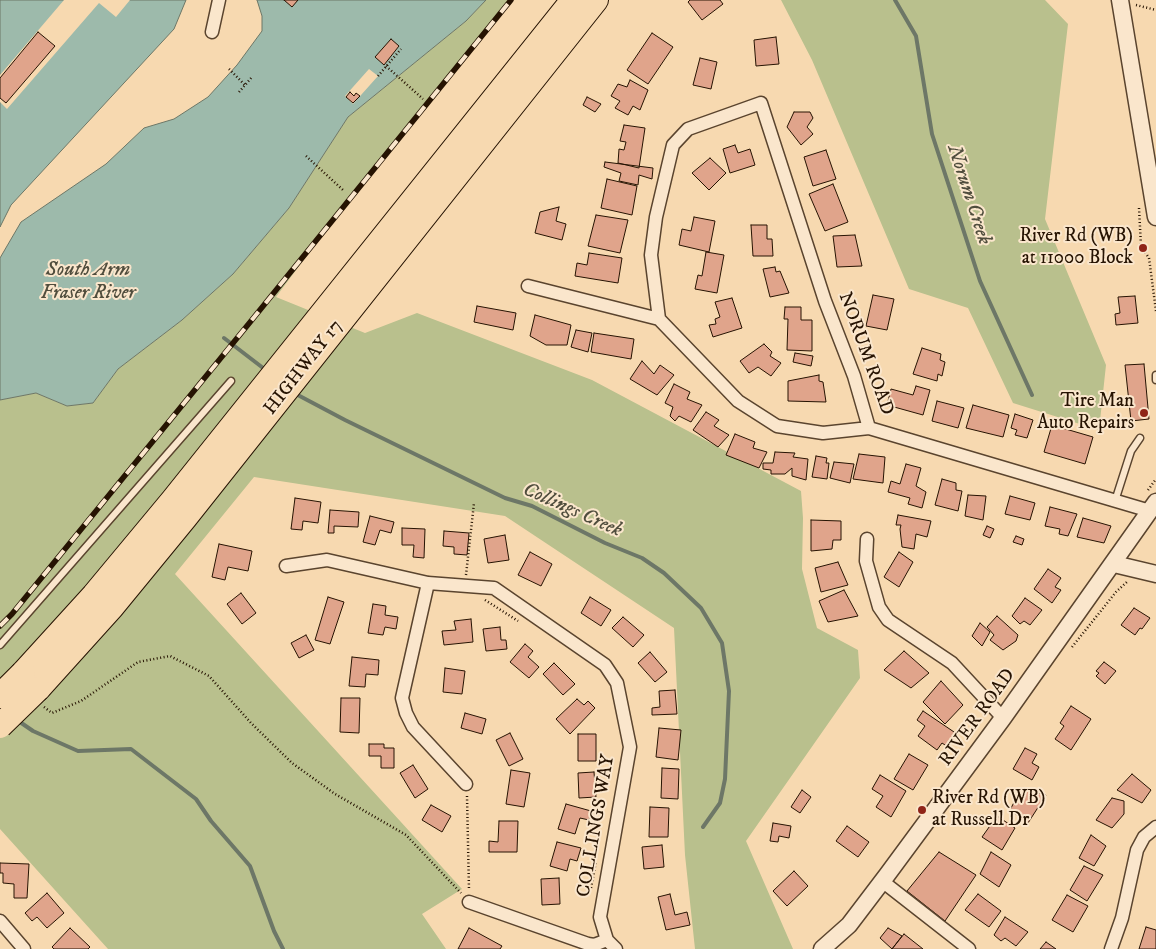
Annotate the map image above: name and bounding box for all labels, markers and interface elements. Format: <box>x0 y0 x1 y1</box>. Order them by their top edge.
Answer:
water label: Norum Creek <box>941 142 995 248</box>
place label: River Rd (WB) at 11000 Block <box>1019 226 1133 270</box>
marker: River Rd (WB) at 11000 Block <box>1137 242 1149 254</box>
water label: South Arm Fraser River <box>41 259 135 306</box>
street label: NORUM ROAD <box>832 289 898 419</box>
street label: HIGHWAY 17 <box>260 316 348 420</box>
place label: Tire Man Auto Repairs <box>1037 391 1134 435</box>
marker: Tire Man Auto Repairs <box>1138 407 1150 419</box>
water label: Collings Creek <box>519 478 625 544</box>
street label: RIVER ROAD <box>935 665 1021 771</box>
street label: COLLINGS WAY <box>573 753 621 899</box>
place label: River Rd (WB) at Russell Dr <box>932 788 1046 832</box>
marker: River Rd (WB) at Russell Dr <box>916 804 928 816</box>

